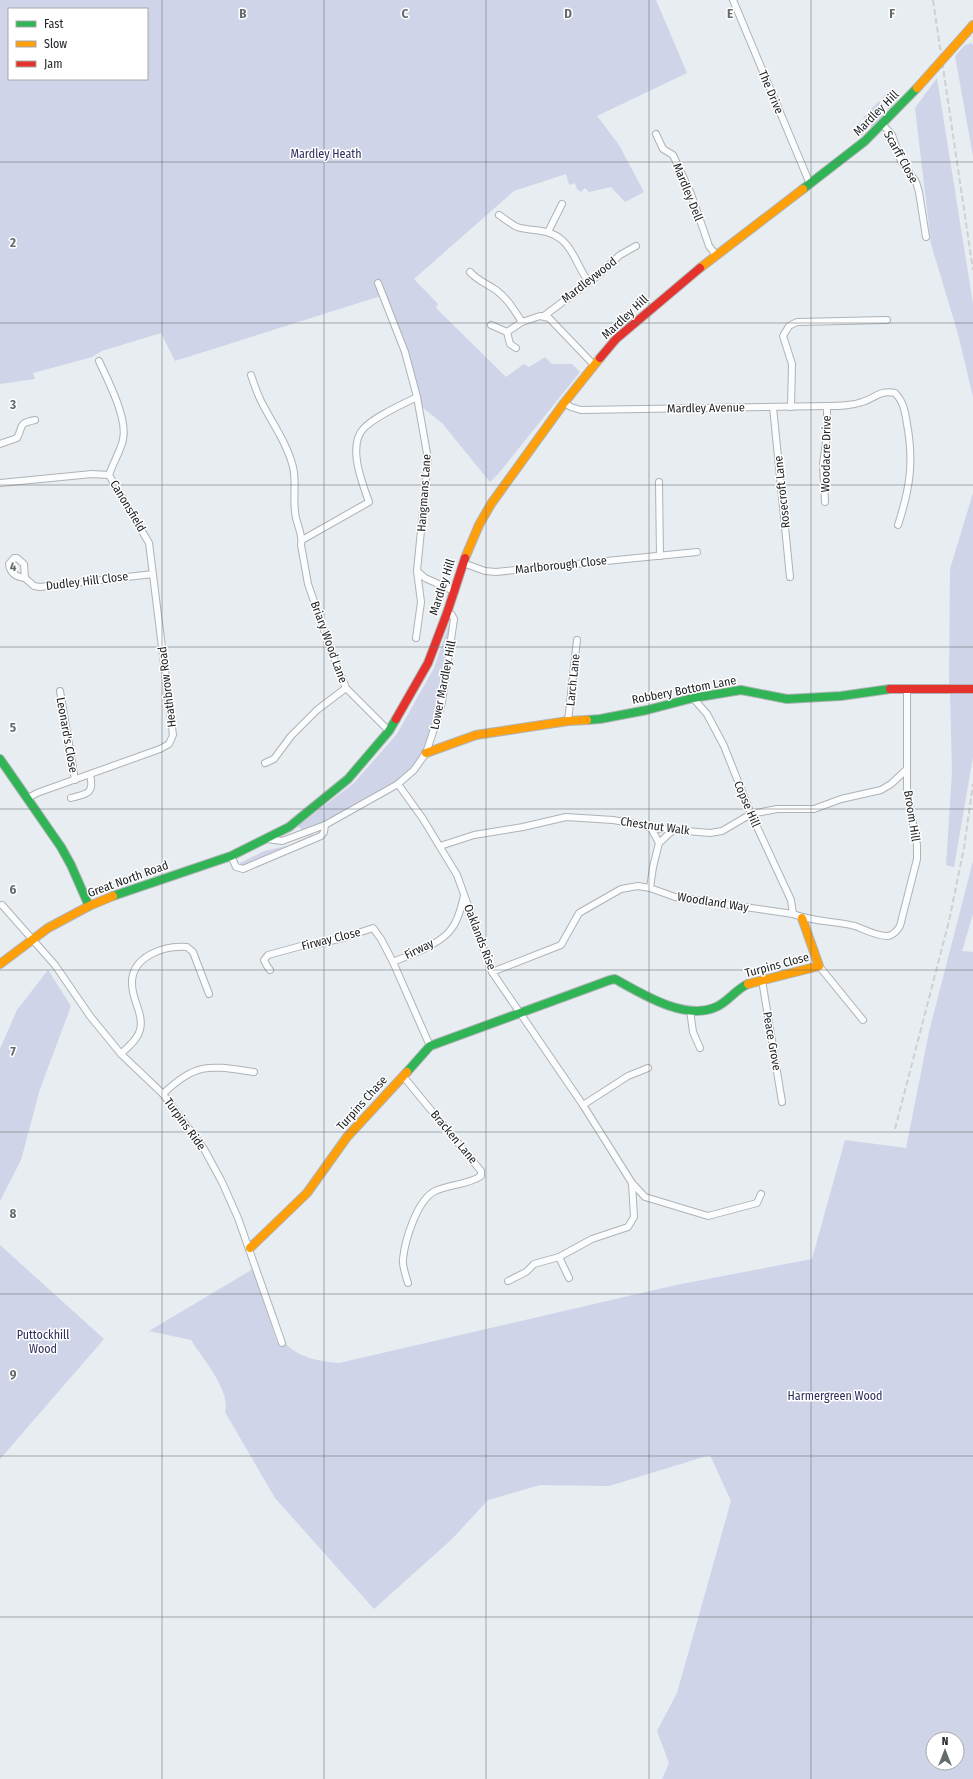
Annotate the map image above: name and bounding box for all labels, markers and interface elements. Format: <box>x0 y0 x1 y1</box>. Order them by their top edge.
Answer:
text: B <box>239 6 247 21</box>
text: C <box>402 6 409 21</box>
text: D <box>564 6 572 21</box>
text: E <box>727 6 733 21</box>
text: F <box>889 6 895 21</box>
legend <box>8 8 148 80</box>
text: Fast <box>44 17 63 31</box>
text: Slow <box>44 37 67 51</box>
text: Jam <box>44 57 62 71</box>
street label: The Drive <box>756 68 786 116</box>
street label: Mardley Hill <box>850 87 902 139</box>
street label: Scarff Close <box>881 128 921 186</box>
park label: Mardley Heath <box>290 147 362 161</box>
street label: Mardley Dell <box>670 161 706 223</box>
text: 2 <box>9 235 16 250</box>
street label: Mardleywood <box>559 254 619 306</box>
street label: Mardley Hill <box>599 292 651 342</box>
text: 3 <box>9 397 16 412</box>
street label: Mardley Avenue <box>667 400 745 416</box>
street label: Woodacre Drive <box>818 415 834 493</box>
street label: Hangmans Lane <box>414 454 434 532</box>
street label: Rosecroft Lane <box>771 455 793 529</box>
street label: Canonsfield <box>107 478 149 534</box>
street label: Marlborough Close <box>514 553 608 577</box>
street label: Mardley Hill <box>426 557 458 617</box>
text: 4 <box>10 559 17 574</box>
street label: Dudley Hill Close <box>45 569 129 593</box>
street label: Briary Wood Lane <box>308 599 350 685</box>
street label: Lower Mardley Hill <box>427 639 459 731</box>
street label: Heathbrow Road <box>155 646 179 728</box>
street label: Larch Lane <box>563 653 583 707</box>
street label: Robbery Bottom Lane <box>631 673 737 707</box>
street label: Leonard's Close <box>53 696 81 774</box>
text: 5 <box>10 720 16 735</box>
street label: Copse Hill <box>731 779 763 829</box>
street label: Broom Hill <box>901 789 923 843</box>
street label: Chestnut Walk <box>619 814 691 838</box>
street label: Great North Road <box>86 858 170 900</box>
text: 6 <box>10 882 17 897</box>
street label: Woodland Way <box>676 889 750 915</box>
street label: Oaklands Rise <box>461 902 499 972</box>
street label: Firway Close <box>300 925 362 953</box>
street label: Firway <box>402 936 437 962</box>
street label: Turpins Close <box>743 950 811 980</box>
street label: Peace Grove <box>760 1010 784 1072</box>
text: 7 <box>10 1044 16 1059</box>
street label: Turpins Chase <box>334 1073 390 1133</box>
street label: Turpins Ride <box>161 1095 209 1153</box>
street label: Bracken Lane <box>428 1107 480 1167</box>
text: 8 <box>10 1206 17 1221</box>
park label: Puttockhill Wood <box>17 1328 69 1356</box>
text: 9 <box>10 1367 17 1382</box>
park label: Harmergreen Wood <box>788 1389 882 1403</box>
north arrow <box>925 1731 965 1771</box>
text: N <box>942 1735 948 1748</box>

